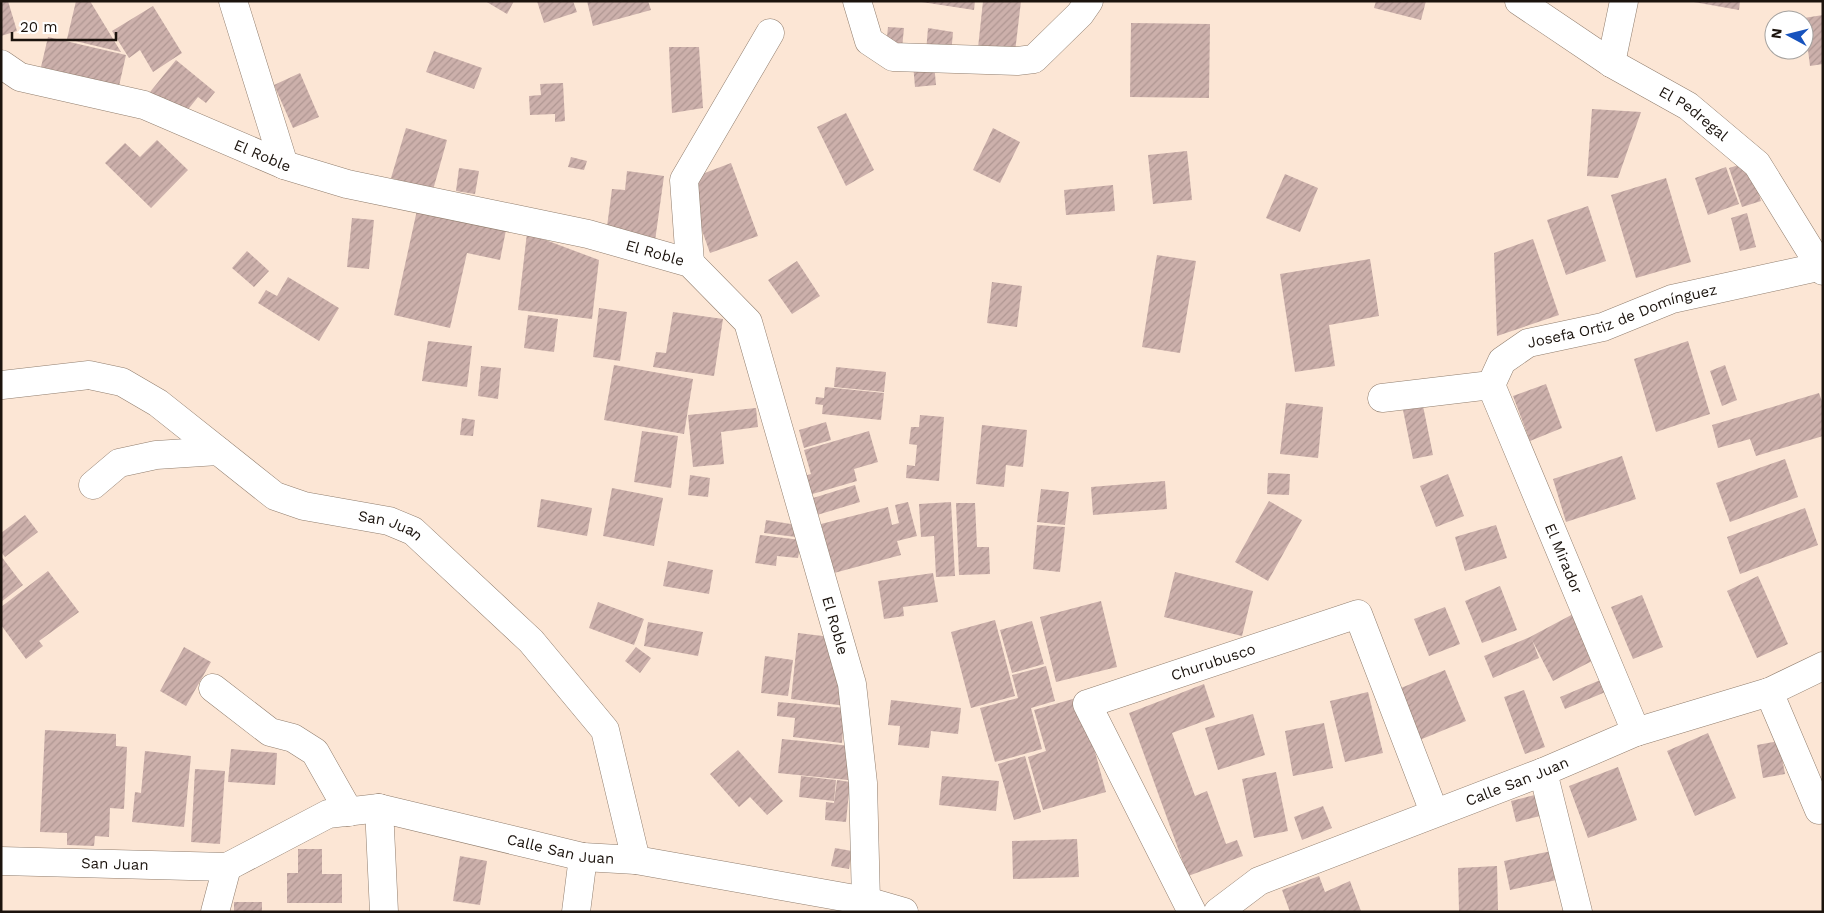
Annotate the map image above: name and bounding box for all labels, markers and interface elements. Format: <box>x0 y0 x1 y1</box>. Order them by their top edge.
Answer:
scale bar <box>12 10 116 42</box>
north arrow <box>1764 10 1814 60</box>
text: 20 m <box>20 18 58 36</box>
text: N <box>1768 27 1785 40</box>
street label: El Pedregal <box>1656 83 1732 145</box>
street label: El Roble <box>231 136 293 176</box>
street label: El Roble <box>624 236 686 270</box>
street label: Josefa Ortiz de Domínguez <box>1526 280 1719 352</box>
street label: San Juan <box>357 507 427 545</box>
street label: El Mirador <box>1541 521 1586 596</box>
street label: El Roble <box>818 594 852 657</box>
street label: Churubusco <box>1169 640 1258 685</box>
street label: Calle San Juan <box>1463 753 1571 810</box>
street label: Calle San Juan <box>505 830 615 868</box>
street label: San Juan <box>81 854 149 874</box>

